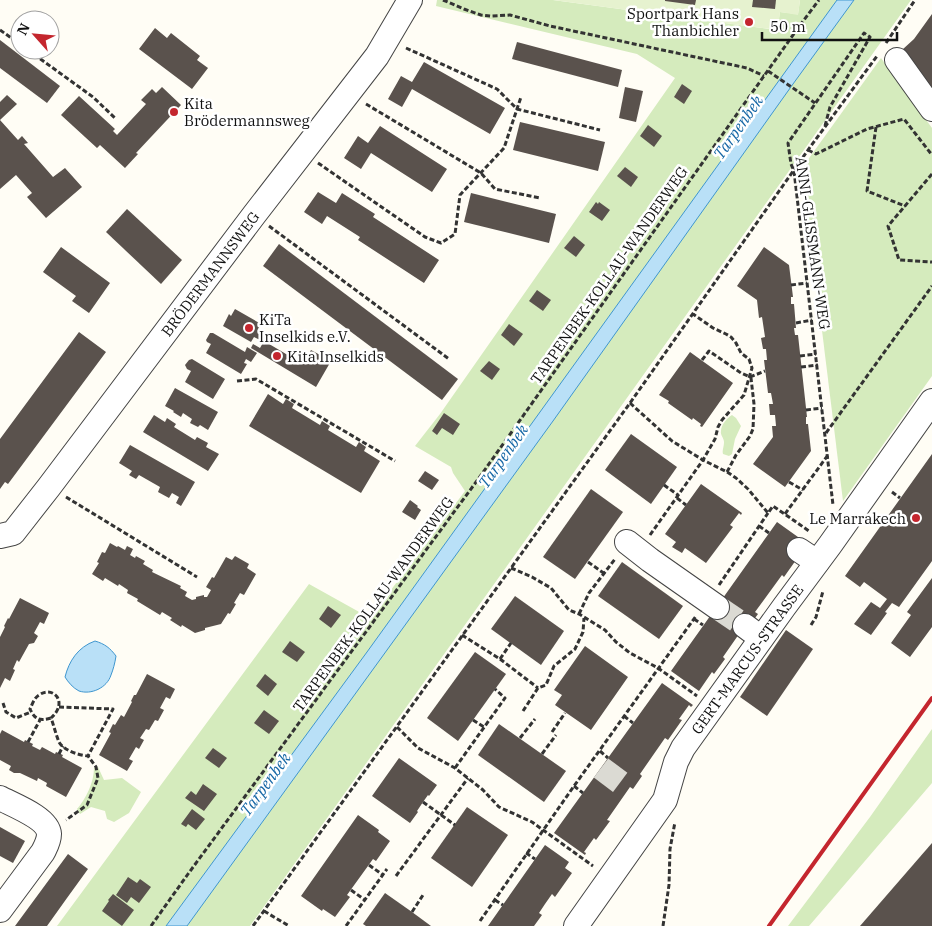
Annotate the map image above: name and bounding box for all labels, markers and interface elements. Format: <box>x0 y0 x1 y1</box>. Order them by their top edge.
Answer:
place label: Sportpark Hans Thanbichler <box>627 4 739 40</box>
north arrow <box>10 10 60 60</box>
scale bar <box>762 10 897 42</box>
marker: Sportpark Hans Thanbichler <box>743 16 755 28</box>
text: 50 m <box>770 17 806 36</box>
text: N <box>13 20 34 38</box>
water label: Tarpenbek <box>709 91 768 163</box>
place label: Kita Brödermannsweg <box>184 94 310 130</box>
marker: Kita Brödermannsweg <box>168 106 180 118</box>
street label: ANNI-GLISSMANN-WEG <box>791 155 835 331</box>
street label: TARPENBEK-KOLLAU-WANDERWEG <box>526 162 692 387</box>
street label: BRÖDERMANNSWEG <box>157 207 263 340</box>
place label: KiTa Inselkids e.V. <box>259 310 351 346</box>
marker: KiTa Inselkids e.V. <box>243 322 255 334</box>
place label: Kita Inselkids <box>287 347 384 366</box>
marker: Kita Inselkids <box>271 350 283 362</box>
water label: Tarpenbek <box>474 420 533 492</box>
street label: TARPENBEK-KOLLAU-WANDERWEG <box>289 493 458 715</box>
place label: Le Marrakech <box>809 509 906 528</box>
marker: Le Marrakech <box>910 512 922 524</box>
street label: GERT-MARCUS-STRASSE <box>687 580 807 738</box>
water label: Tarpenbek <box>235 748 295 820</box>

